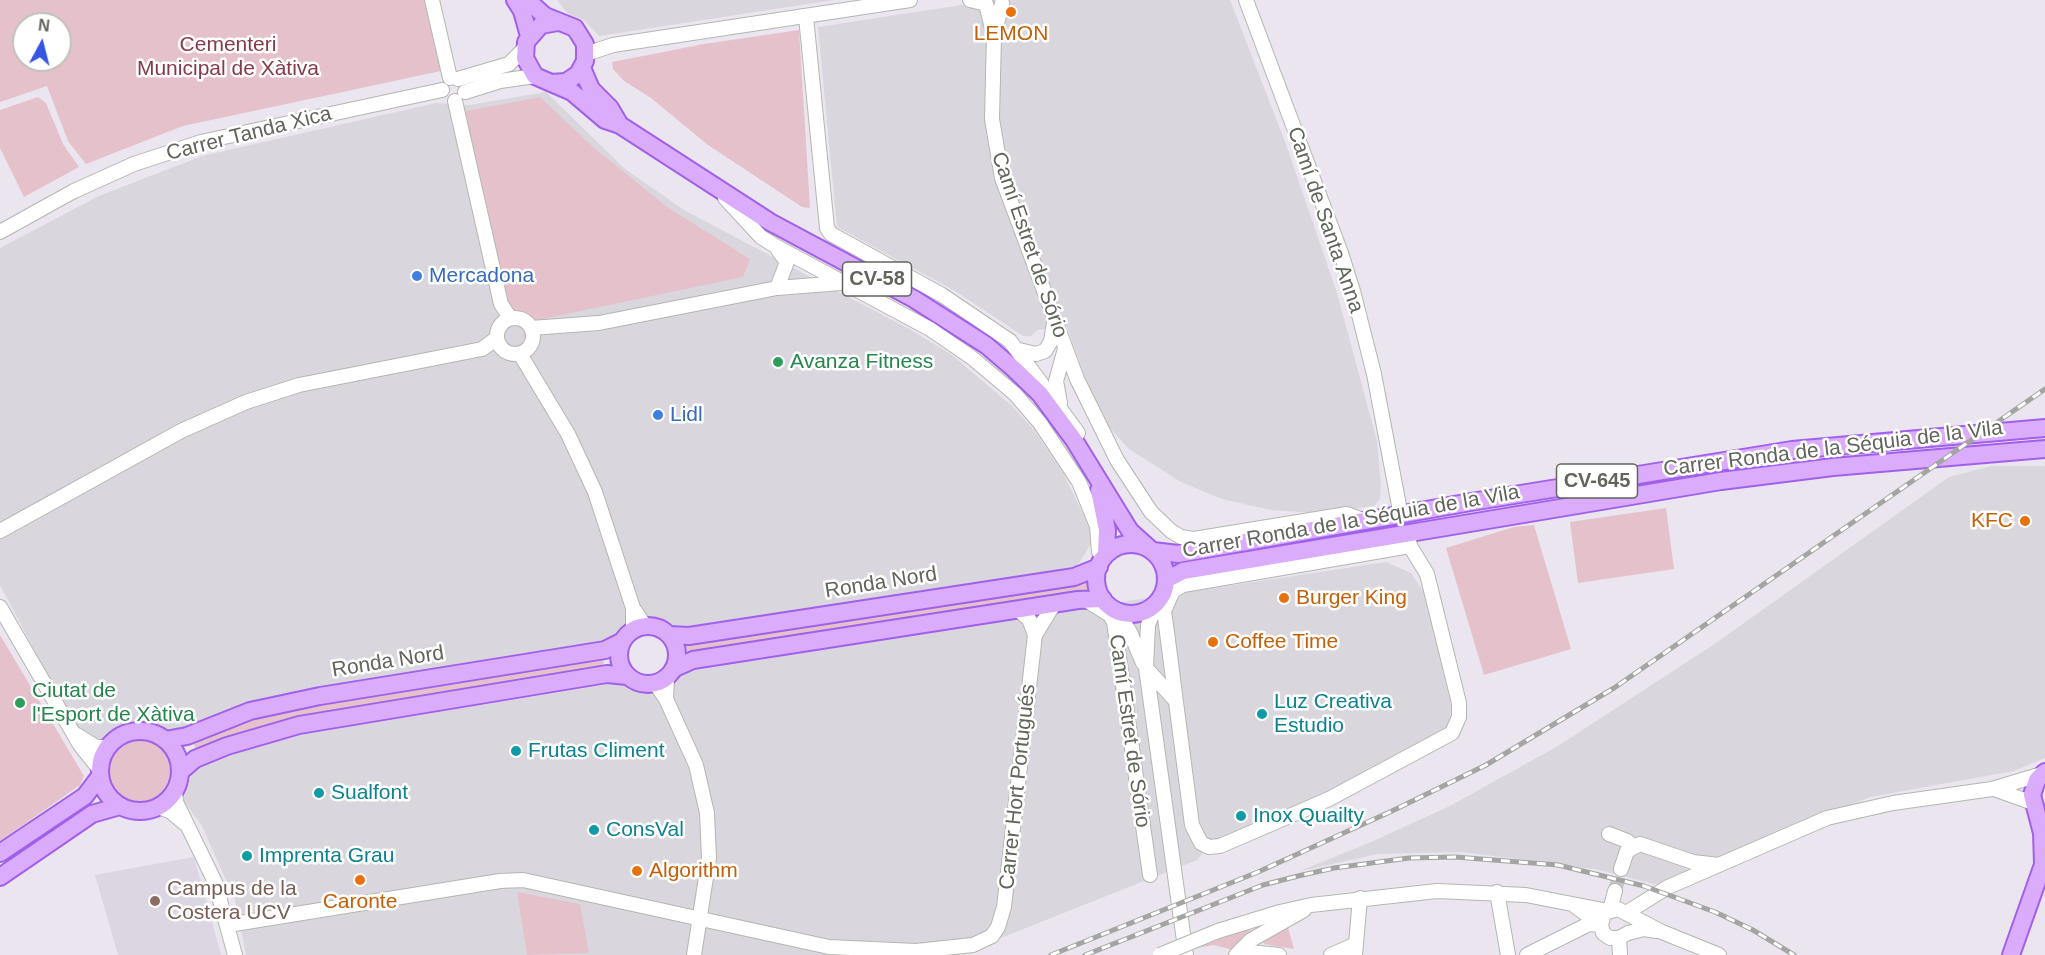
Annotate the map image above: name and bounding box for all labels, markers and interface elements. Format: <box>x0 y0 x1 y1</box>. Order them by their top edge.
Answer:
marker: LEMON <box>1004 5 1018 19</box>
north arrow <box>12 12 72 72</box>
text: N <box>37 16 51 35</box>
place label: LEMON <box>974 21 1048 47</box>
park label: Cementeri Municipal de Xàtiva <box>137 32 319 82</box>
street label: Carrer Tanda Xica <box>164 101 334 167</box>
street label: Camí de Santa Anna <box>1281 124 1369 316</box>
street label: Camí Estret de Sório <box>985 149 1073 341</box>
road number: CV-58 <box>842 262 912 296</box>
place label: Mercadona <box>429 263 534 289</box>
marker: Mercadona <box>410 269 424 283</box>
place label: Avanza Fitness <box>790 349 933 375</box>
marker: Avanza Fitness <box>771 355 785 369</box>
place label: Lidl <box>670 402 703 428</box>
marker: Lidl <box>651 408 665 422</box>
street label: Carrer Ronda de la Séquia de la Vila <box>1662 416 2004 482</box>
road number: CV-645 <box>1556 464 1638 498</box>
street label: Carrer Ronda de la Séquia de la Vila <box>1181 480 1521 564</box>
place label: KFC <box>1971 508 2013 534</box>
marker: KFC <box>2018 514 2032 528</box>
street label: Ronda Nord <box>823 562 939 604</box>
place label: Burger King <box>1296 585 1407 611</box>
marker: Burger King <box>1277 591 1291 605</box>
place label: Coffee Time <box>1225 629 1338 655</box>
street label: Camí Estret de Sório <box>1103 633 1155 829</box>
marker: Coffee Time <box>1206 635 1220 649</box>
street label: Ronda Nord <box>330 641 446 683</box>
place label: Ciutat de l'Esport de Xàtiva <box>32 678 195 728</box>
street label: Carrer Hort Portugués <box>995 683 1041 891</box>
place label: Luz Creativa Estudio <box>1274 689 1392 739</box>
marker: Ciutat de l'Esport de Xàtiva <box>13 696 27 710</box>
marker: Luz Creativa Estudio <box>1255 707 1269 721</box>
place label: Frutas Climent <box>528 738 665 764</box>
marker: Frutas Climent <box>509 744 523 758</box>
place label: Sualfont <box>331 780 408 806</box>
marker: Sualfont <box>312 786 326 800</box>
place label: Inox Quailty <box>1253 803 1364 829</box>
marker: Inox Quailty <box>1234 809 1248 823</box>
place label: ConsVal <box>606 817 684 843</box>
marker: ConsVal <box>587 823 601 837</box>
place label: Imprenta Grau <box>259 843 394 869</box>
marker: Imprenta Grau <box>240 849 254 863</box>
place label: Algorithm <box>649 858 738 884</box>
marker: Algorithm <box>630 864 644 878</box>
marker: Caronte <box>353 873 367 887</box>
place label: Campus de la Costera UCV <box>167 876 297 926</box>
place label: Caronte <box>323 889 397 915</box>
marker: Campus de la Costera UCV <box>148 894 162 908</box>

